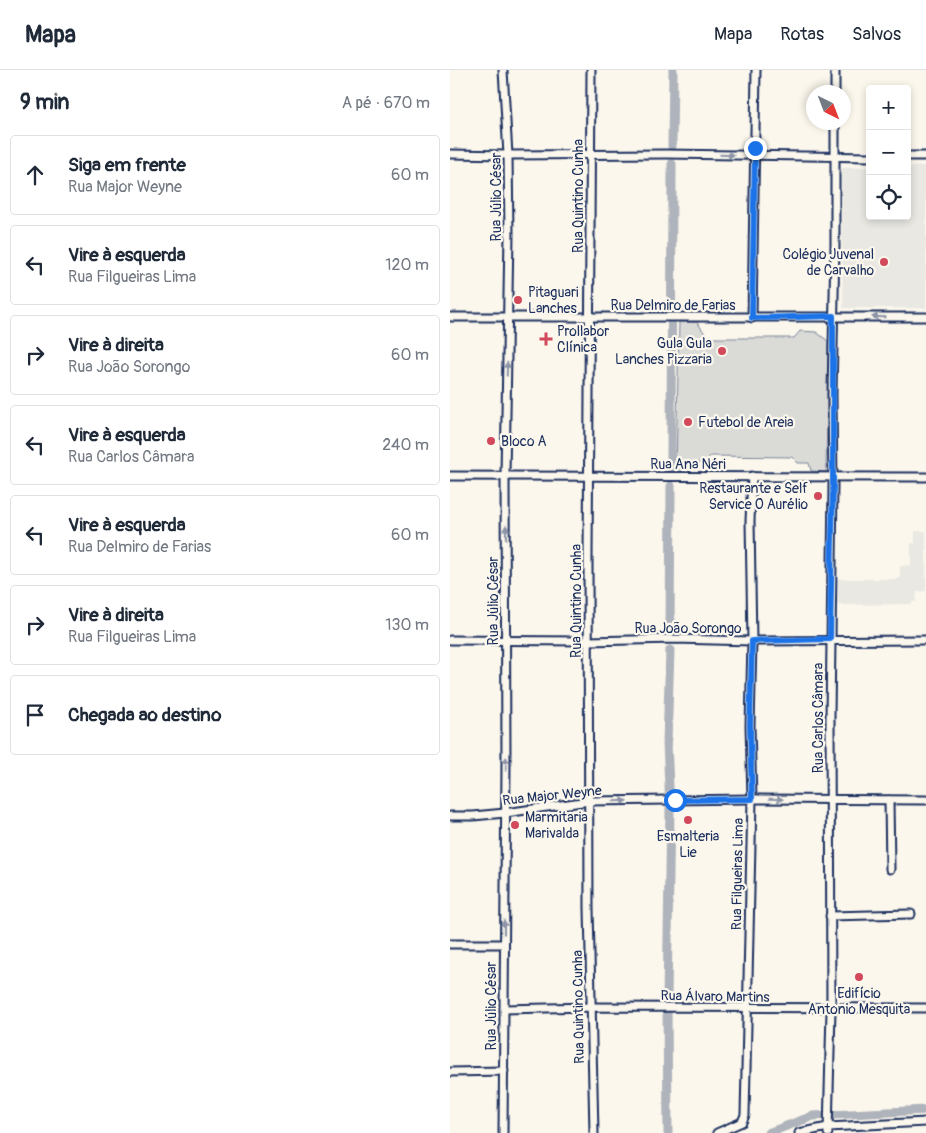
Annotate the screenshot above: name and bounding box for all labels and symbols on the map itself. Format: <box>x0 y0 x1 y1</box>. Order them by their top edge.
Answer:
north arrow <box>806 85 851 130</box>
route end <box>744 137 767 160</box>
street label: Rua Quintino Cunha <box>570 139 587 253</box>
one-way arrow <box>719 151 735 159</box>
street label: Rua Júlio César <box>488 153 505 241</box>
place label: Colégio Juvenal de Carvalho <box>783 246 874 279</box>
marker: Colégio Juvenal de Carvalho <box>878 256 890 268</box>
place label: Pitaguari Lanches <box>528 284 579 317</box>
marker: Pitaguari Lanches <box>512 294 524 306</box>
street label: Rua Delmiro de Farias <box>610 297 736 314</box>
one-way arrow <box>871 313 887 321</box>
place label: Prollabor Clínica <box>557 323 609 356</box>
marker: Prollabor Clínica <box>539 332 553 346</box>
place label: Gula Gula Lanches Pizzaria <box>615 335 712 368</box>
marker: Gula Gula Lanches Pizzaria <box>716 345 728 357</box>
one-way arrow <box>504 361 512 377</box>
place label: Futebol de Areia <box>698 414 793 431</box>
marker: Futebol de Areia <box>682 416 694 428</box>
place label: Bloco A <box>501 433 547 450</box>
marker: Bloco A <box>485 435 497 447</box>
street label: Rua Ana Néri <box>650 456 726 473</box>
place label: Restaurante e Self Service O Aurélio <box>699 480 808 513</box>
marker: Restaurante e Self Service O Aurélio <box>812 490 824 502</box>
one-way arrow <box>502 524 510 540</box>
street label: Rua Quintino Cunha <box>568 544 585 658</box>
street label: Rua Júlio César <box>485 557 502 645</box>
street label: Rua João Sorongo <box>635 620 742 637</box>
street label: Rua Carlos Câmara <box>810 663 827 773</box>
one-way arrow <box>502 756 510 772</box>
street label: Rua Major Weyne <box>502 782 603 809</box>
route start <box>664 789 687 812</box>
one-way arrow <box>768 795 784 803</box>
one-way arrow <box>612 797 628 805</box>
place label: Marmitaria Marivalda <box>525 809 588 842</box>
marker: Esmalteria Lie <box>682 814 694 826</box>
street label: Rua Filgueiras Lima <box>728 818 747 930</box>
marker: Marmitaria Marivalda <box>509 819 521 831</box>
place label: Esmalteria Lie <box>657 828 719 861</box>
one-way arrow <box>500 919 508 935</box>
street label: Rua Quintino Cunha <box>569 950 588 1064</box>
street label: Rua Júlio César <box>483 962 500 1050</box>
marker: Edifício Antonio Mesquita <box>853 971 865 983</box>
place label: Edifício Antonio Mesquita <box>808 985 910 1018</box>
street label: Rua Álvaro Martins <box>660 986 770 1006</box>

